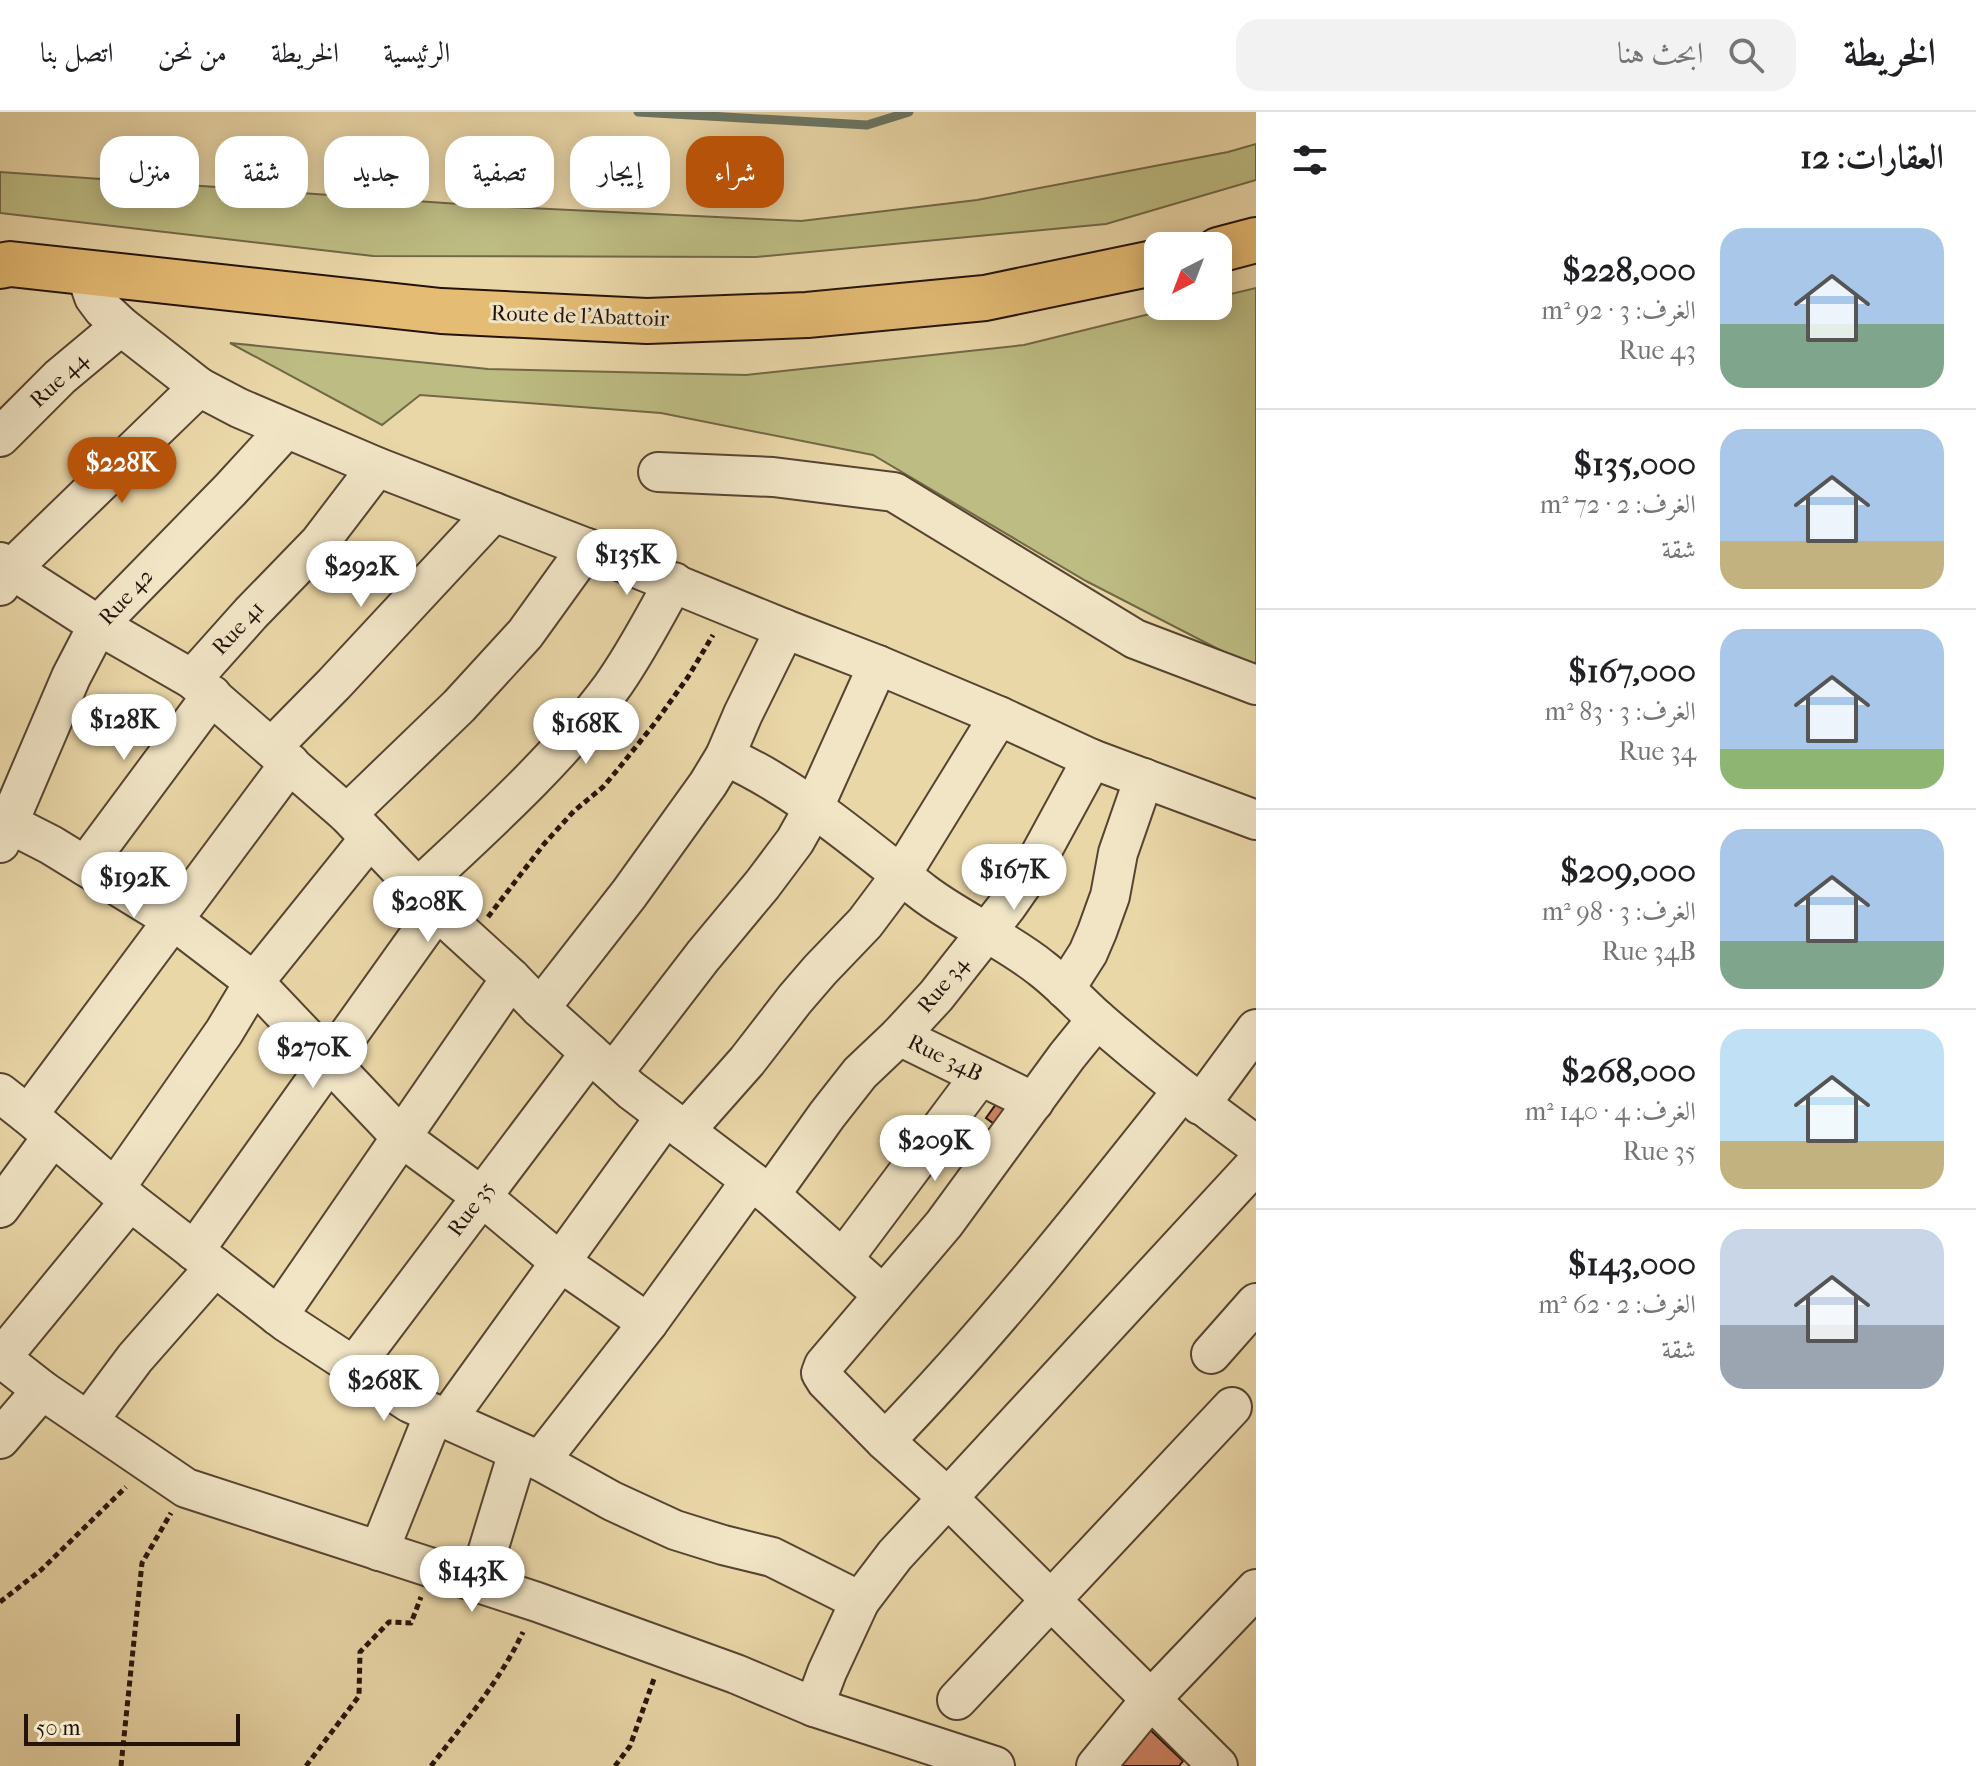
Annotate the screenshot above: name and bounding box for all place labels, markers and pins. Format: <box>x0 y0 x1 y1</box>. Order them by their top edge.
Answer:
pin: $228K <box>66 437 178 505</box>
pin: $135K <box>571 529 683 597</box>
pin: $292K <box>305 541 417 609</box>
pin: $128K <box>68 694 180 762</box>
pin: $168K <box>530 698 642 766</box>
pin: $167K <box>958 844 1070 912</box>
pin: $192K <box>78 852 190 920</box>
pin: $208K <box>372 876 484 944</box>
pin: $270K <box>257 1022 369 1090</box>
pin: $209K <box>879 1115 991 1183</box>
pin: $268K <box>328 1355 440 1423</box>
pin: $143K <box>416 1546 528 1614</box>

